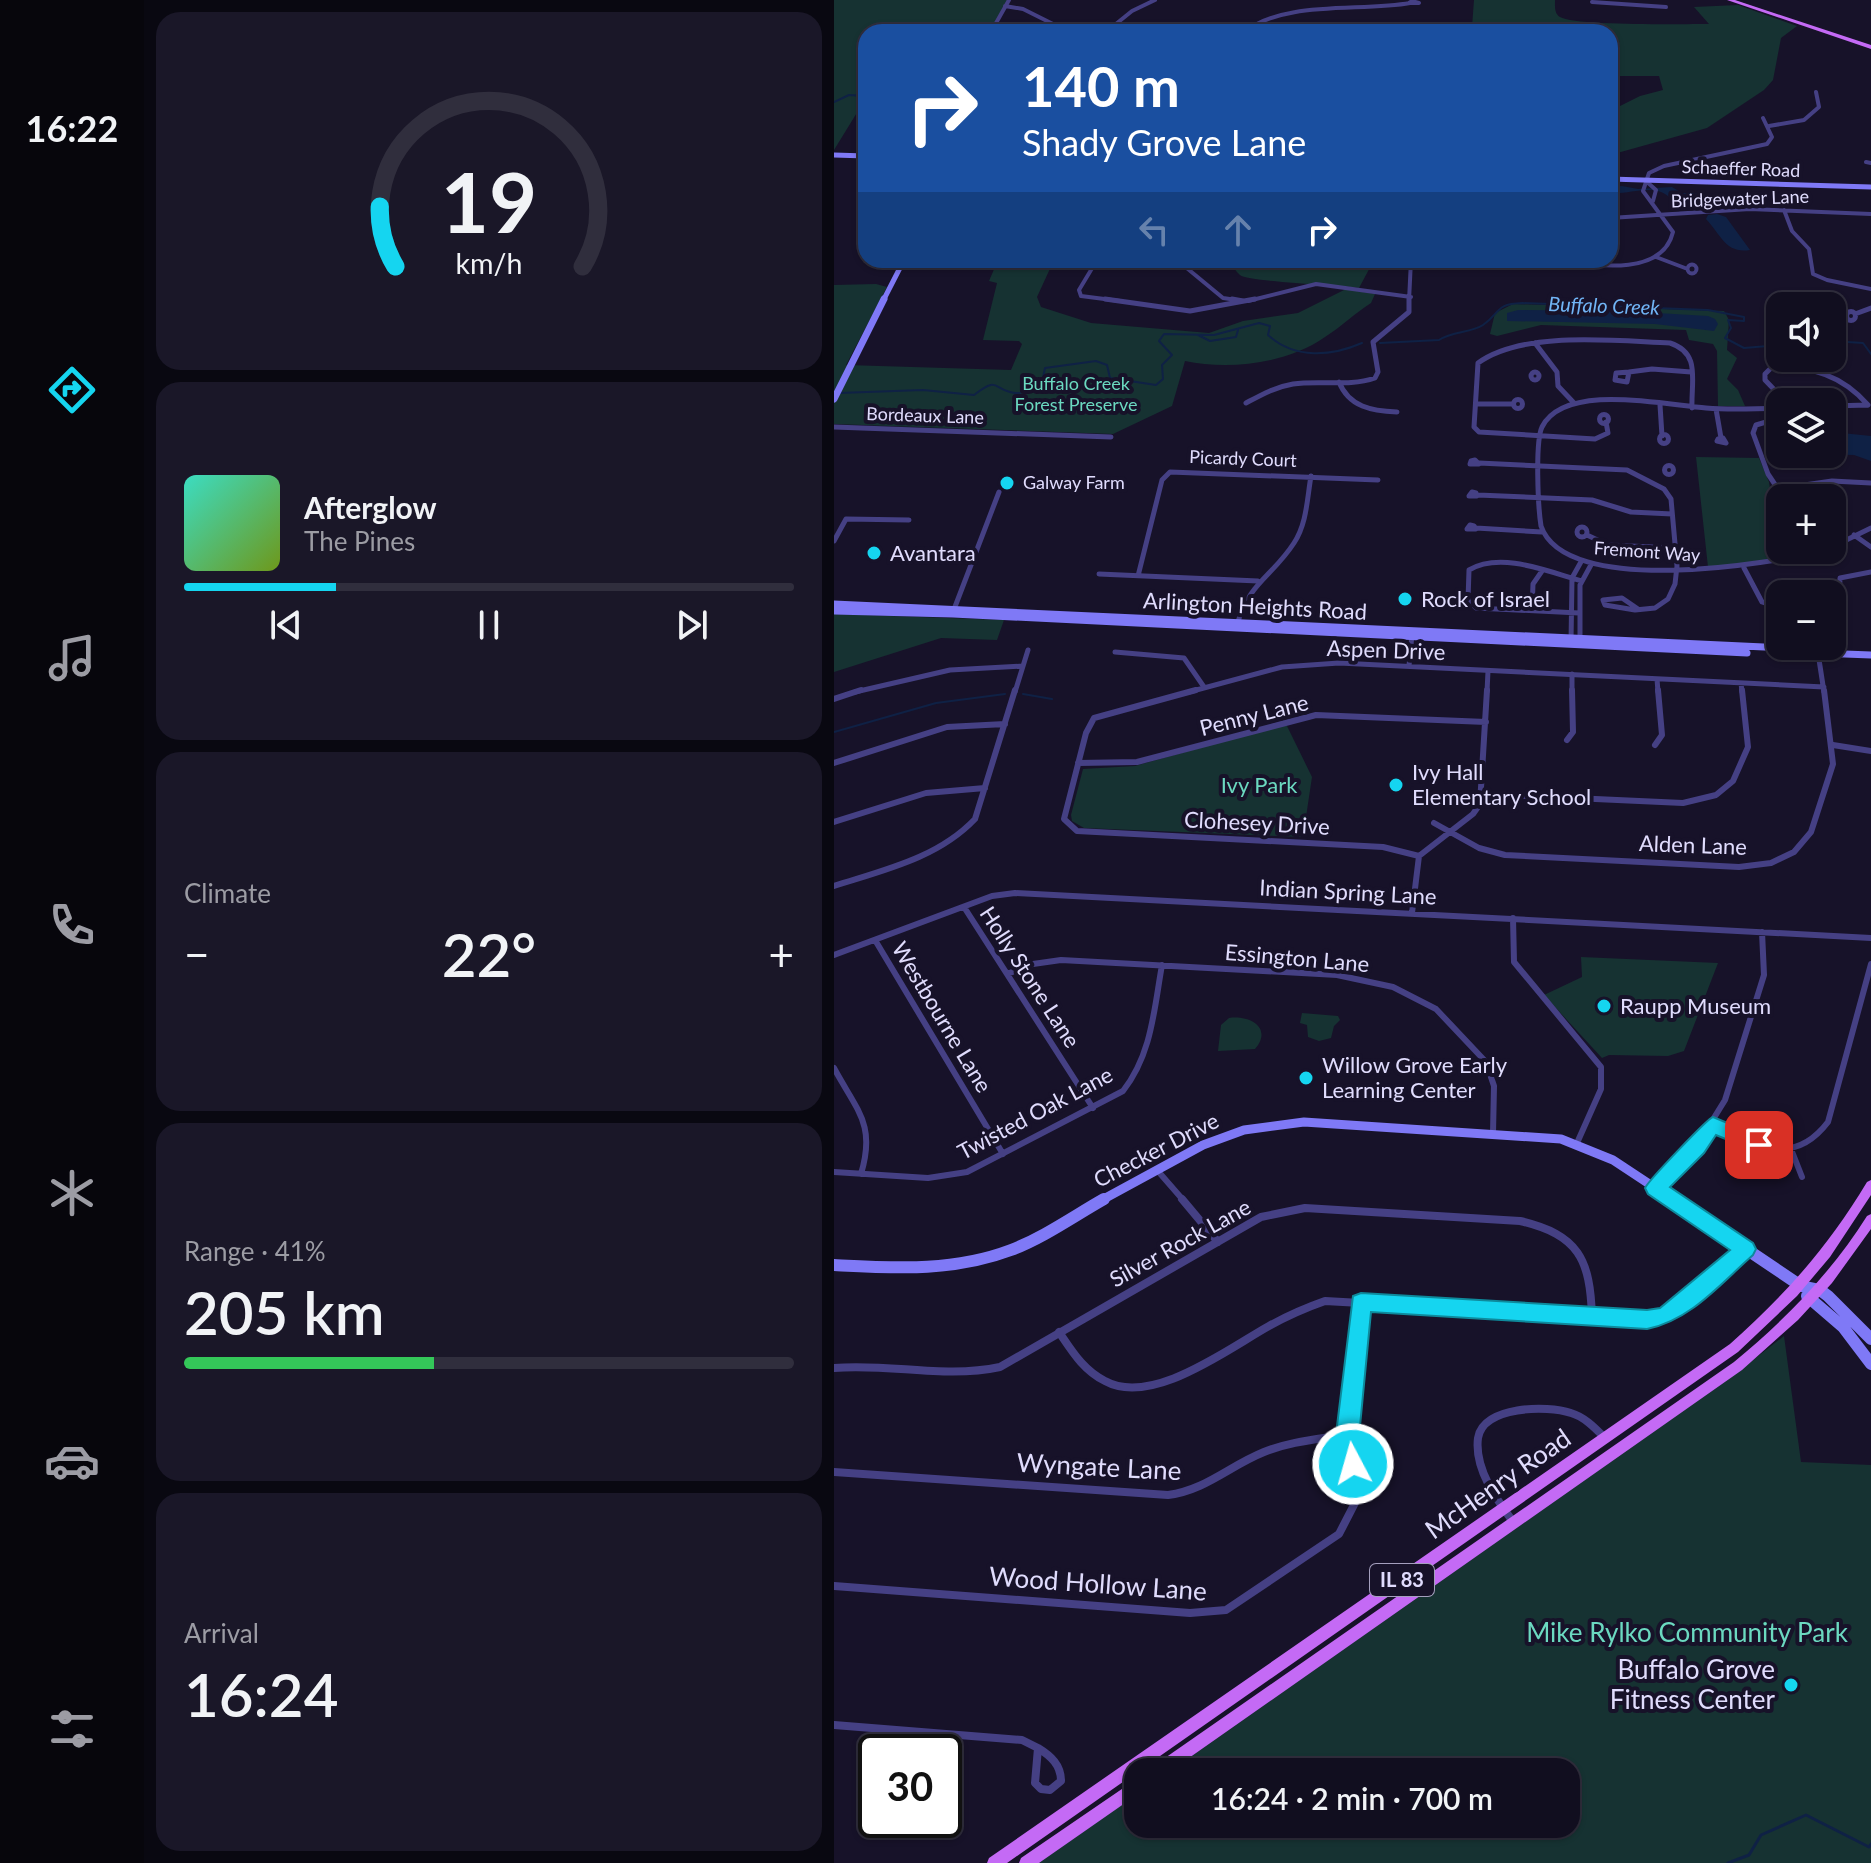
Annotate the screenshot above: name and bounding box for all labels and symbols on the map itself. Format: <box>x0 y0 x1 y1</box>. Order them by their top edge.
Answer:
street label: Schaeffer Road <box>1681 155 1801 181</box>
street label: Bridgewater Lane <box>1670 185 1809 211</box>
water label: Buffalo Creek <box>1548 291 1661 319</box>
park label: Buffalo Creek Forest Preserve <box>1015 372 1137 415</box>
street label: Bordeaux Lane <box>866 402 984 428</box>
street label: Picardy Court <box>1189 445 1298 471</box>
place label: Galway Farm <box>1023 471 1125 493</box>
marker: Galway Farm <box>998 474 1016 492</box>
street label: Fremont Way <box>1593 536 1702 566</box>
place label: Avantara <box>890 539 976 566</box>
marker: Avantara <box>865 544 883 562</box>
place label: Rock of Israel <box>1421 585 1550 612</box>
street label: Arlington Heights Road <box>1142 586 1368 625</box>
marker: Rock of Israel <box>1396 590 1414 608</box>
street label: Aspen Drive <box>1326 634 1446 665</box>
street label: Penny Lane <box>1197 688 1311 741</box>
place label: Ivy Hall Elementary School <box>1412 758 1591 810</box>
park label: Ivy Park <box>1221 771 1298 798</box>
marker: Ivy Hall Elementary School <box>1387 776 1405 794</box>
street label: Clohesey Drive <box>1183 805 1331 840</box>
street label: Alden Lane <box>1639 829 1747 860</box>
street label: Indian Spring Lane <box>1259 873 1437 910</box>
street label: Holly Stone Lane <box>975 901 1086 1052</box>
street label: Westbourne Lane <box>887 936 998 1097</box>
street label: Essington Lane <box>1224 938 1370 977</box>
place label: Raupp Museum <box>1620 992 1771 1019</box>
marker: Raupp Museum <box>1595 997 1613 1015</box>
place label: Willow Grove Early Learning Center <box>1322 1051 1508 1103</box>
street label: Twisted Oak Lane <box>953 1060 1117 1165</box>
marker: Willow Grove Early Learning Center <box>1297 1069 1315 1087</box>
street label: Checker Drive <box>1089 1106 1223 1193</box>
pin <box>1725 1111 1793 1179</box>
street label: Silver Rock Lane <box>1105 1193 1255 1292</box>
street label: McHenry Road <box>1419 1421 1576 1545</box>
position arrow <box>1311 1422 1395 1506</box>
street label: Wyngate Lane <box>1016 1446 1182 1486</box>
street label: Wood Hollow Lane <box>988 1559 1208 1607</box>
road number: IL 83 <box>1370 1564 1434 1596</box>
park label: Mike Rylko Community Park <box>1526 1616 1849 1648</box>
place label: Buffalo Grove Fitness Center <box>1610 1653 1776 1715</box>
marker: Buffalo Grove Fitness Center <box>1782 1676 1800 1694</box>
speed limit sign: 30 <box>858 1734 962 1838</box>

